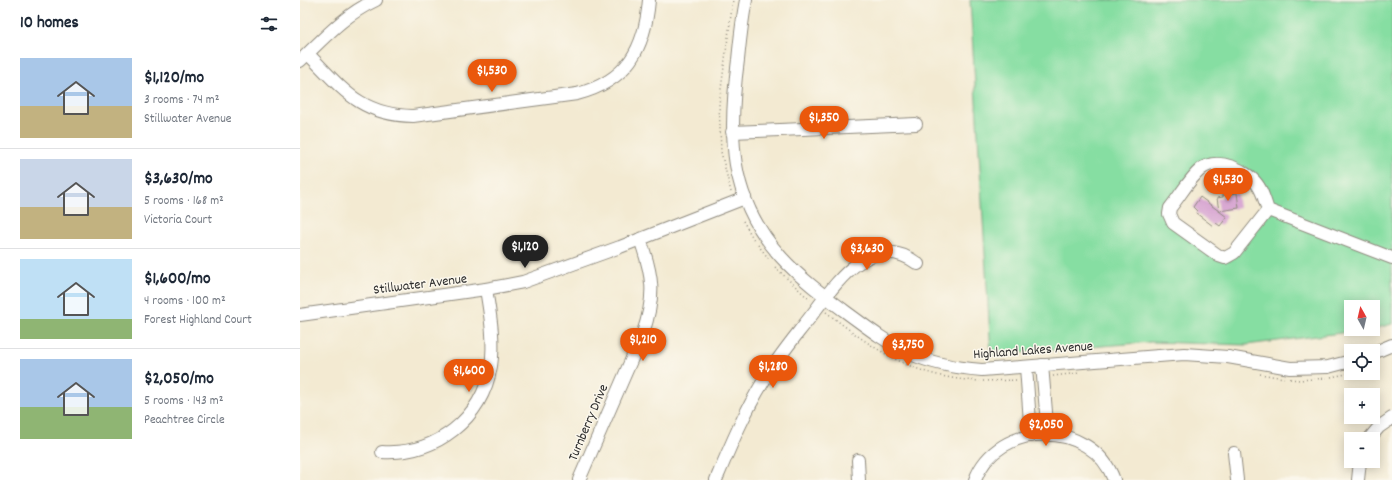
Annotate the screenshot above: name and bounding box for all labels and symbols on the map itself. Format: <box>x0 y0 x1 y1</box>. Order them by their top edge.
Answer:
pin: $1,530 <box>459 59 525 93</box>
pin: $1,350 <box>791 106 857 140</box>
pin: $1,530 <box>1195 168 1261 202</box>
pin: $1,120 <box>492 235 558 269</box>
pin: $3,630 <box>834 237 900 271</box>
street label: Stillwater Avenue <box>372 269 468 301</box>
north arrow <box>1344 300 1380 336</box>
pin: $1,210 <box>610 328 676 362</box>
pin: $3,750 <box>875 333 941 367</box>
street label: Highland Lakes Avenue <box>973 337 1094 365</box>
pin: $1,280 <box>740 355 806 389</box>
pin: $1,600 <box>436 359 502 393</box>
street label: Turnberry Drive <box>564 381 614 464</box>
pin: $2,050 <box>1013 413 1079 447</box>

